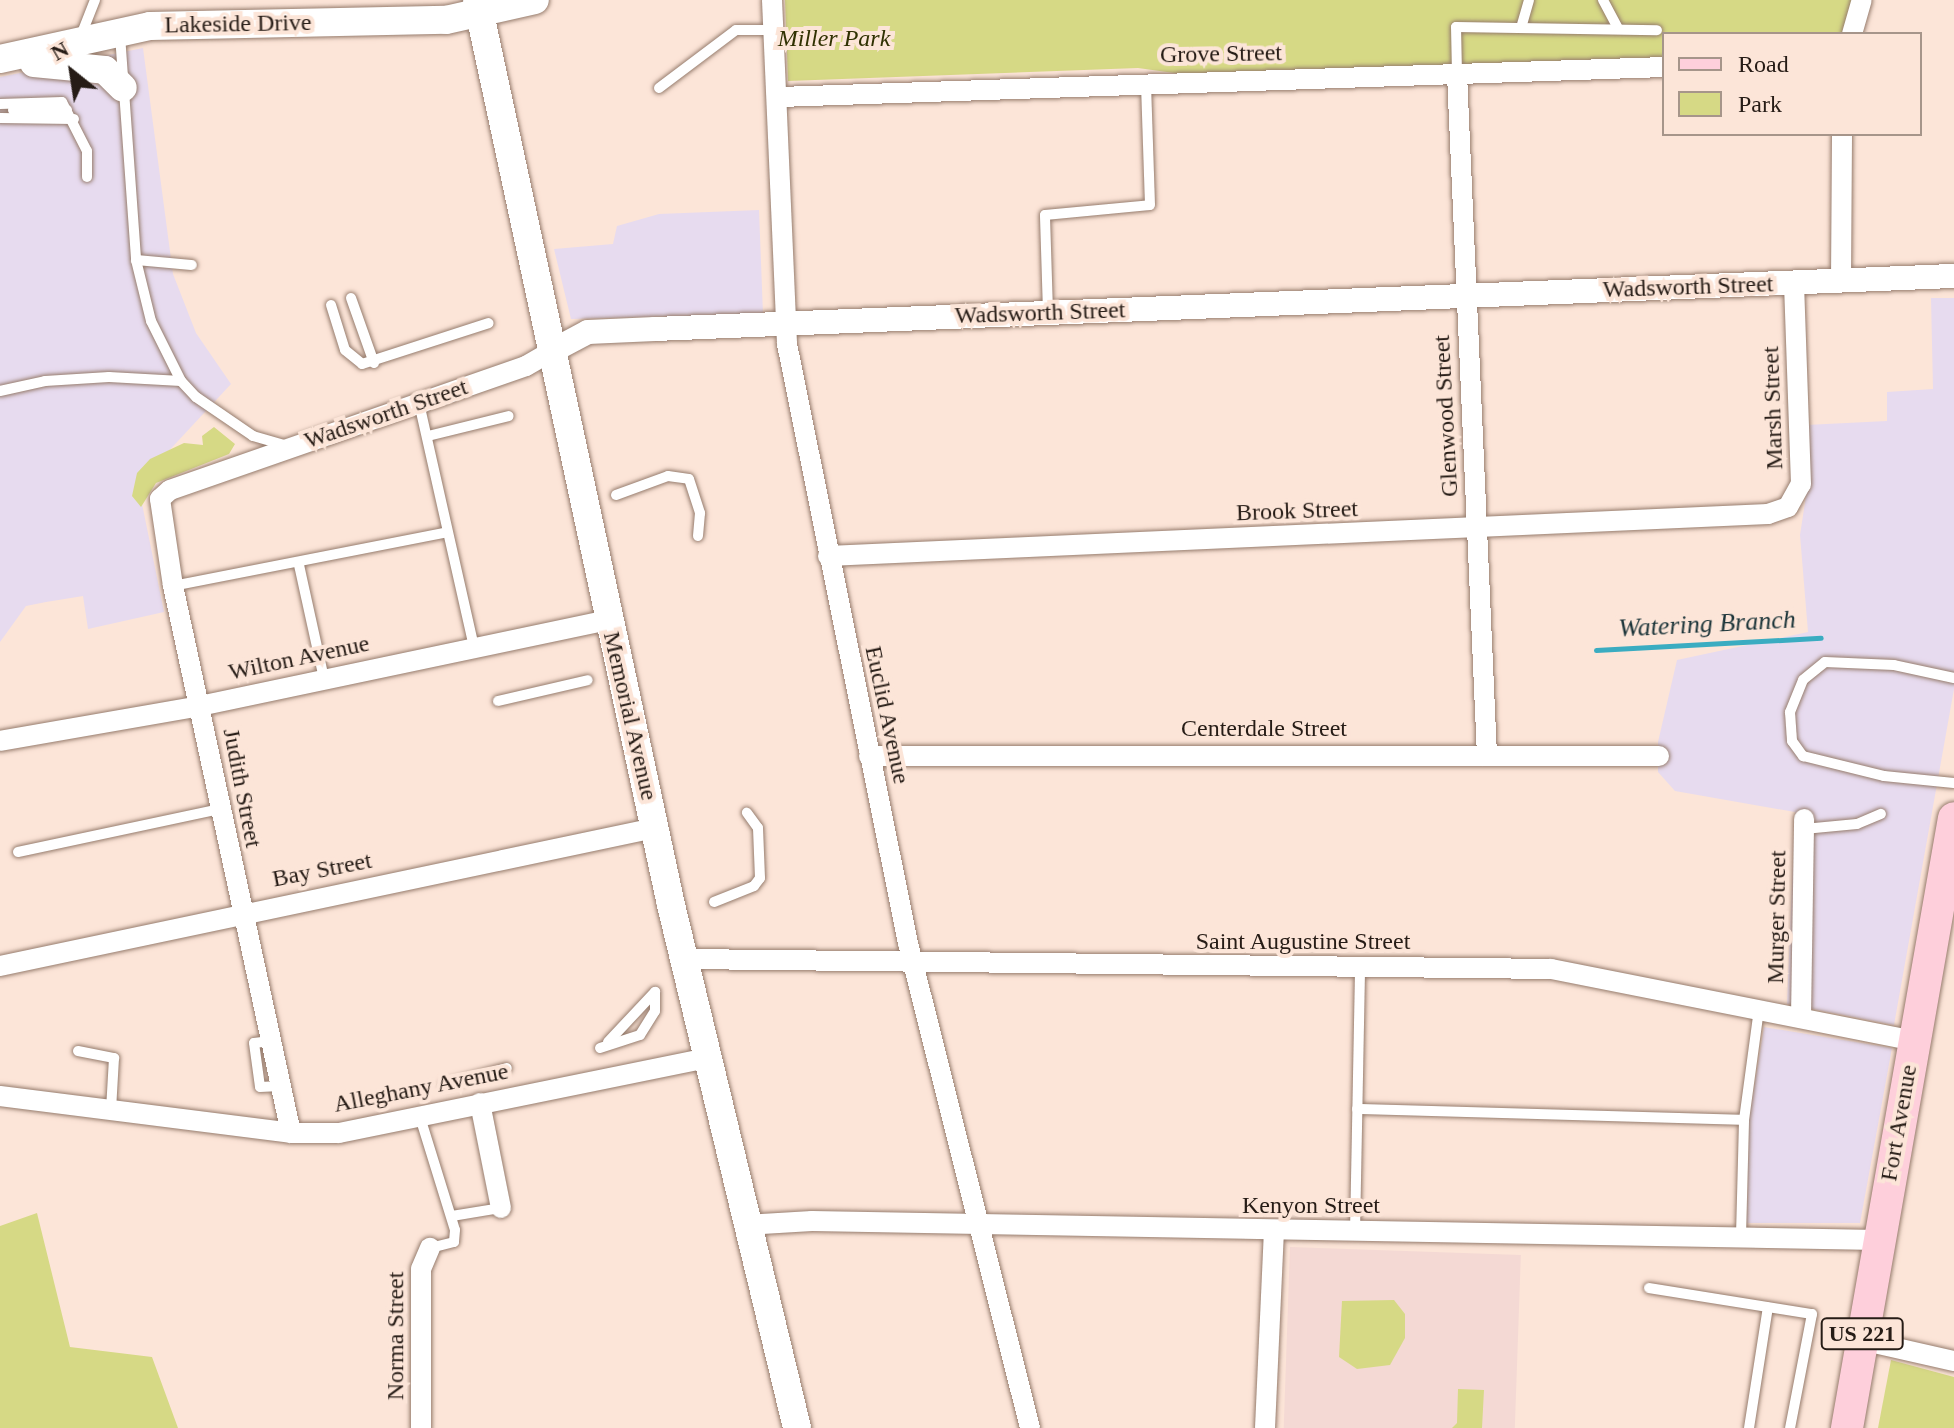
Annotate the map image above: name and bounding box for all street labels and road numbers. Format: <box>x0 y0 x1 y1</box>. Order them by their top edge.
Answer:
street label: Lakeside Drive <box>164 8 312 40</box>
street label: Grove Street <box>1160 39 1282 69</box>
street label: Wadsworth Street <box>1602 270 1774 304</box>
street label: Wadsworth Street <box>954 296 1126 330</box>
street label: Glenwood Street <box>1427 334 1465 498</box>
street label: Marsh Street <box>1756 346 1790 470</box>
street label: Wadsworth Street <box>301 373 471 455</box>
street label: Brook Street <box>1236 494 1358 528</box>
street label: Memorial Avenue <box>596 628 664 804</box>
street label: Wilton Avenue <box>225 629 373 687</box>
street label: Euclid Avenue <box>858 643 916 787</box>
street label: Centerdale Street <box>1181 715 1347 743</box>
street label: Judith Street <box>216 726 268 850</box>
street label: Bay Street <box>270 846 374 894</box>
street label: Murger Street <box>1761 850 1793 984</box>
street label: Saint Augustine Street <box>1195 928 1411 956</box>
street label: Alleghany Avenue <box>330 1057 512 1119</box>
street label: Fort Avenue <box>1874 1062 1924 1184</box>
street label: Kenyon Street <box>1242 1192 1380 1220</box>
street label: Norma Street <box>382 1272 410 1400</box>
road number: US 221 <box>1820 1316 1904 1352</box>

